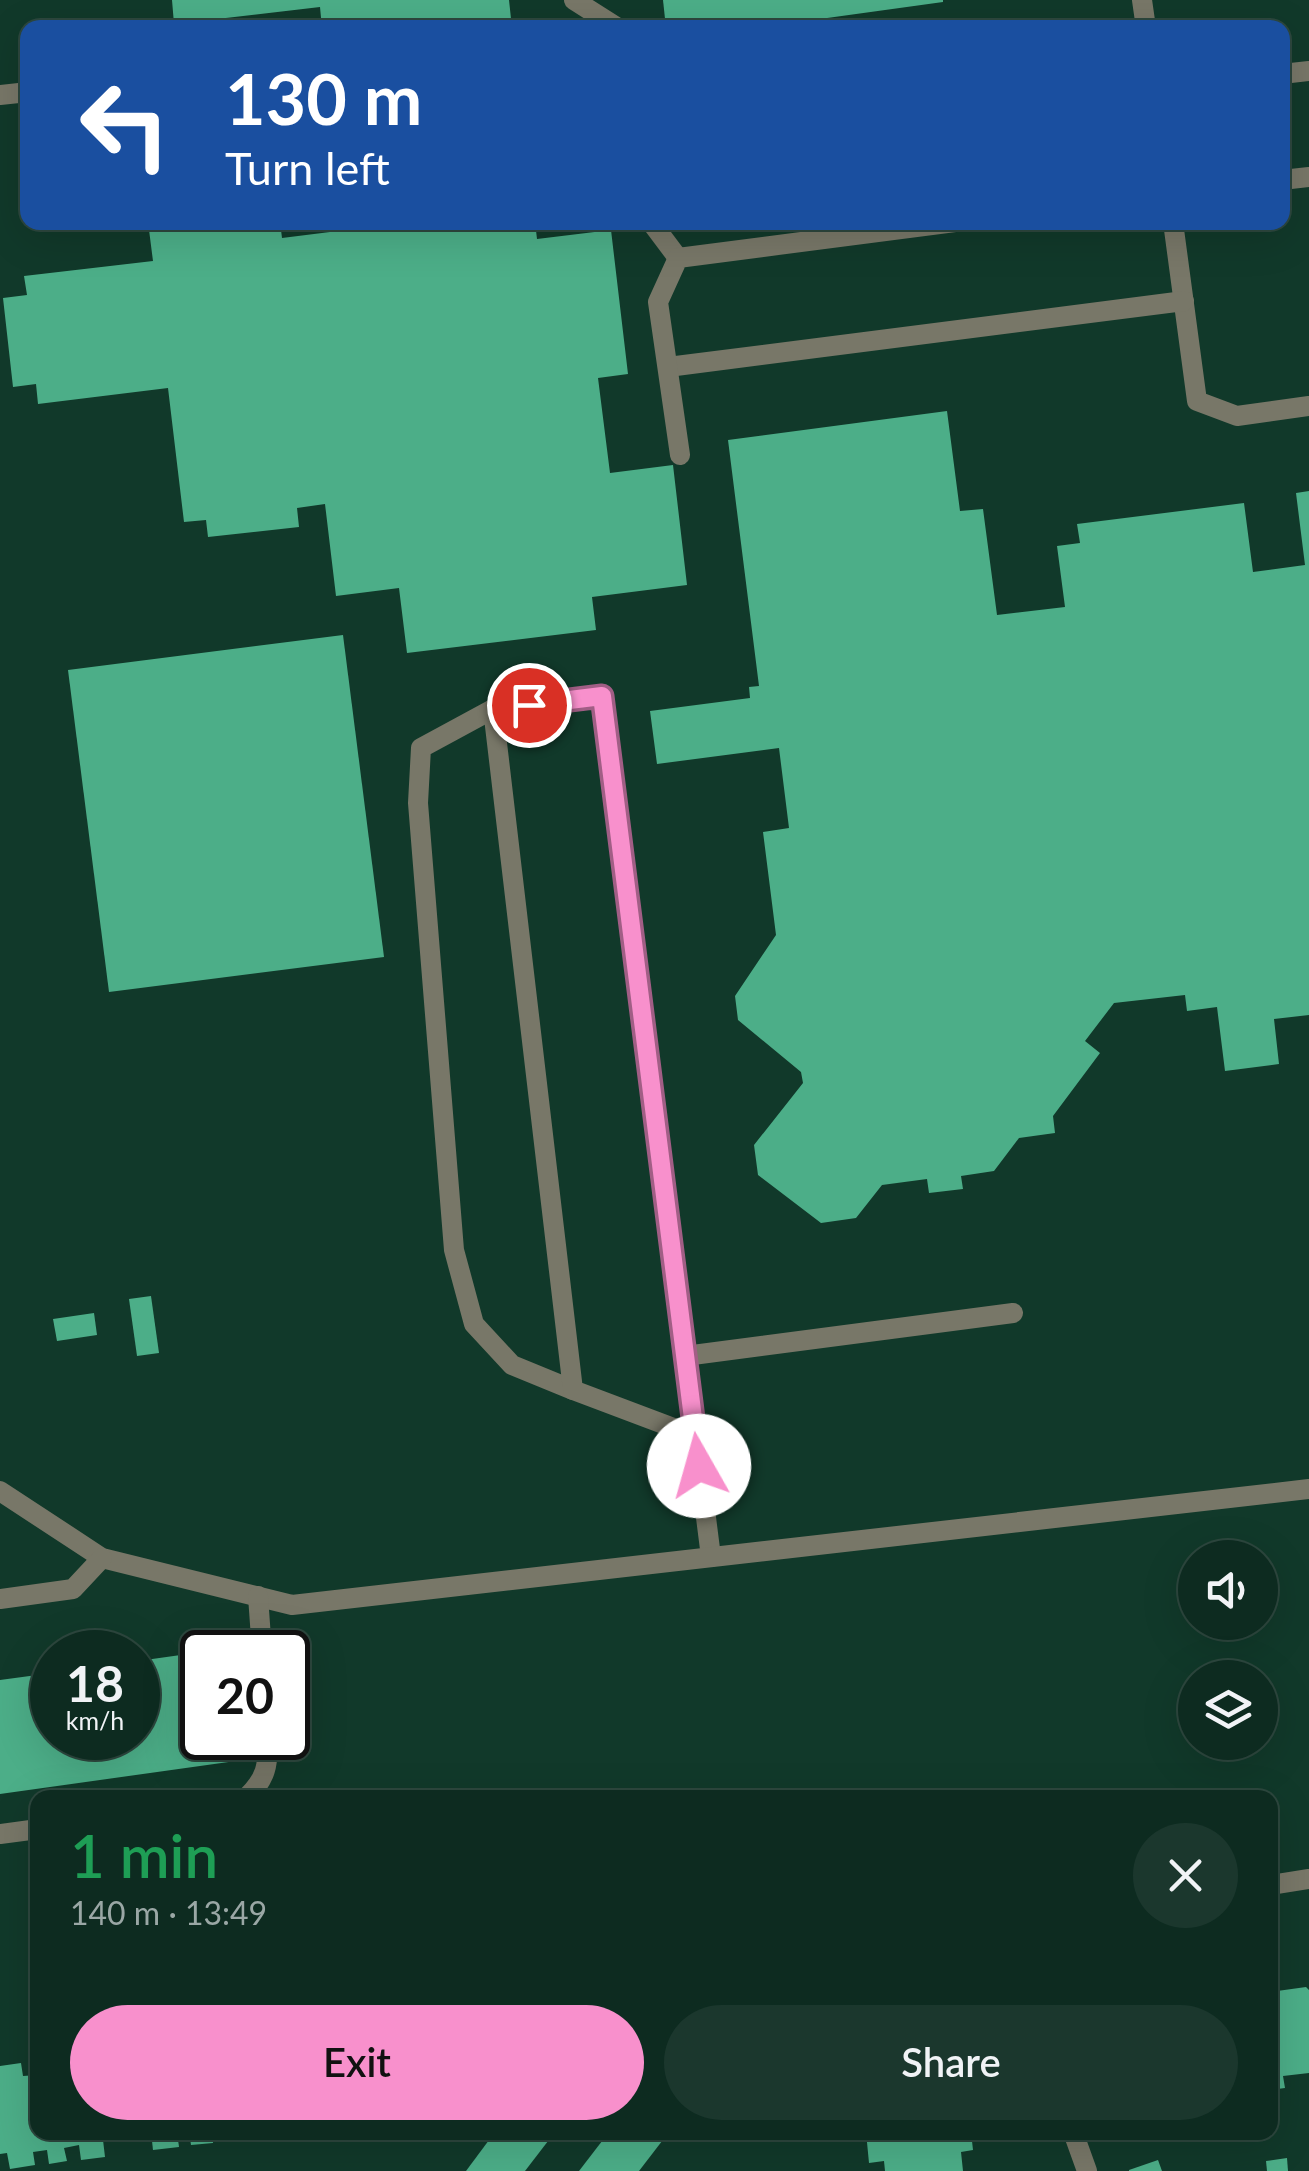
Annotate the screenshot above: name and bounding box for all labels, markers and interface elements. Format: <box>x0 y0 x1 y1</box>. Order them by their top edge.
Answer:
text: 130 m <box>225 56 422 140</box>
icon: left <box>60 60 190 190</box>
text: Turn left <box>225 141 390 195</box>
pin <box>487 663 572 748</box>
icon: arrive <box>502 678 557 733</box>
position arrow <box>647 1414 751 1518</box>
map controls <box>1178 1540 1278 1760</box>
button: sound <box>1178 1540 1278 1640</box>
speed limit sign: 20 <box>180 1630 310 1760</box>
text: 18 <box>66 1653 124 1713</box>
button: layers <box>1178 1660 1278 1760</box>
text: km/h <box>66 1705 124 1735</box>
text: 1 min <box>70 1819 218 1891</box>
button: close <box>1133 1823 1238 1928</box>
text: 140 m · 13:49 <box>70 1893 267 1932</box>
button: Exit <box>70 2005 644 2120</box>
button: Share <box>664 2005 1238 2120</box>

